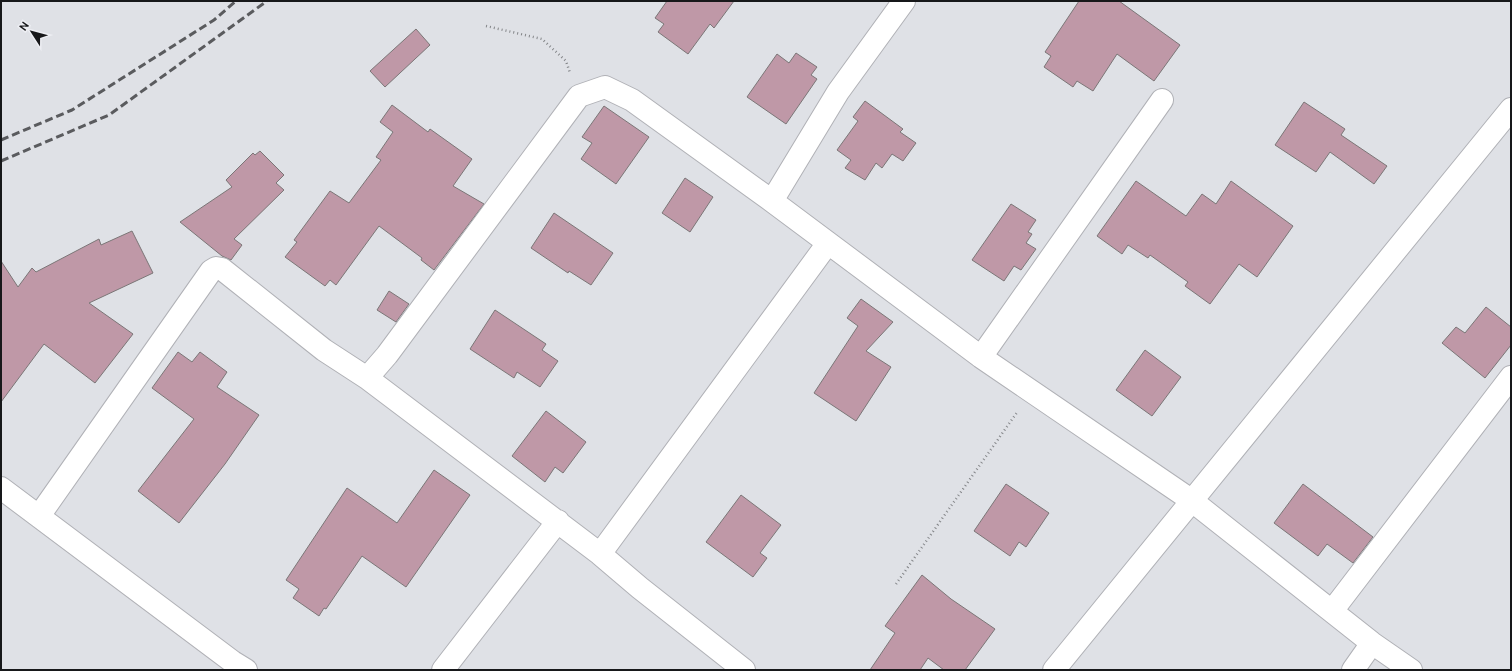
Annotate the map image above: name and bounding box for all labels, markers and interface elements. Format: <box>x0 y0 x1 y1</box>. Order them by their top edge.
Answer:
north arrow <box>12 12 52 52</box>
text: N <box>17 19 31 33</box>

